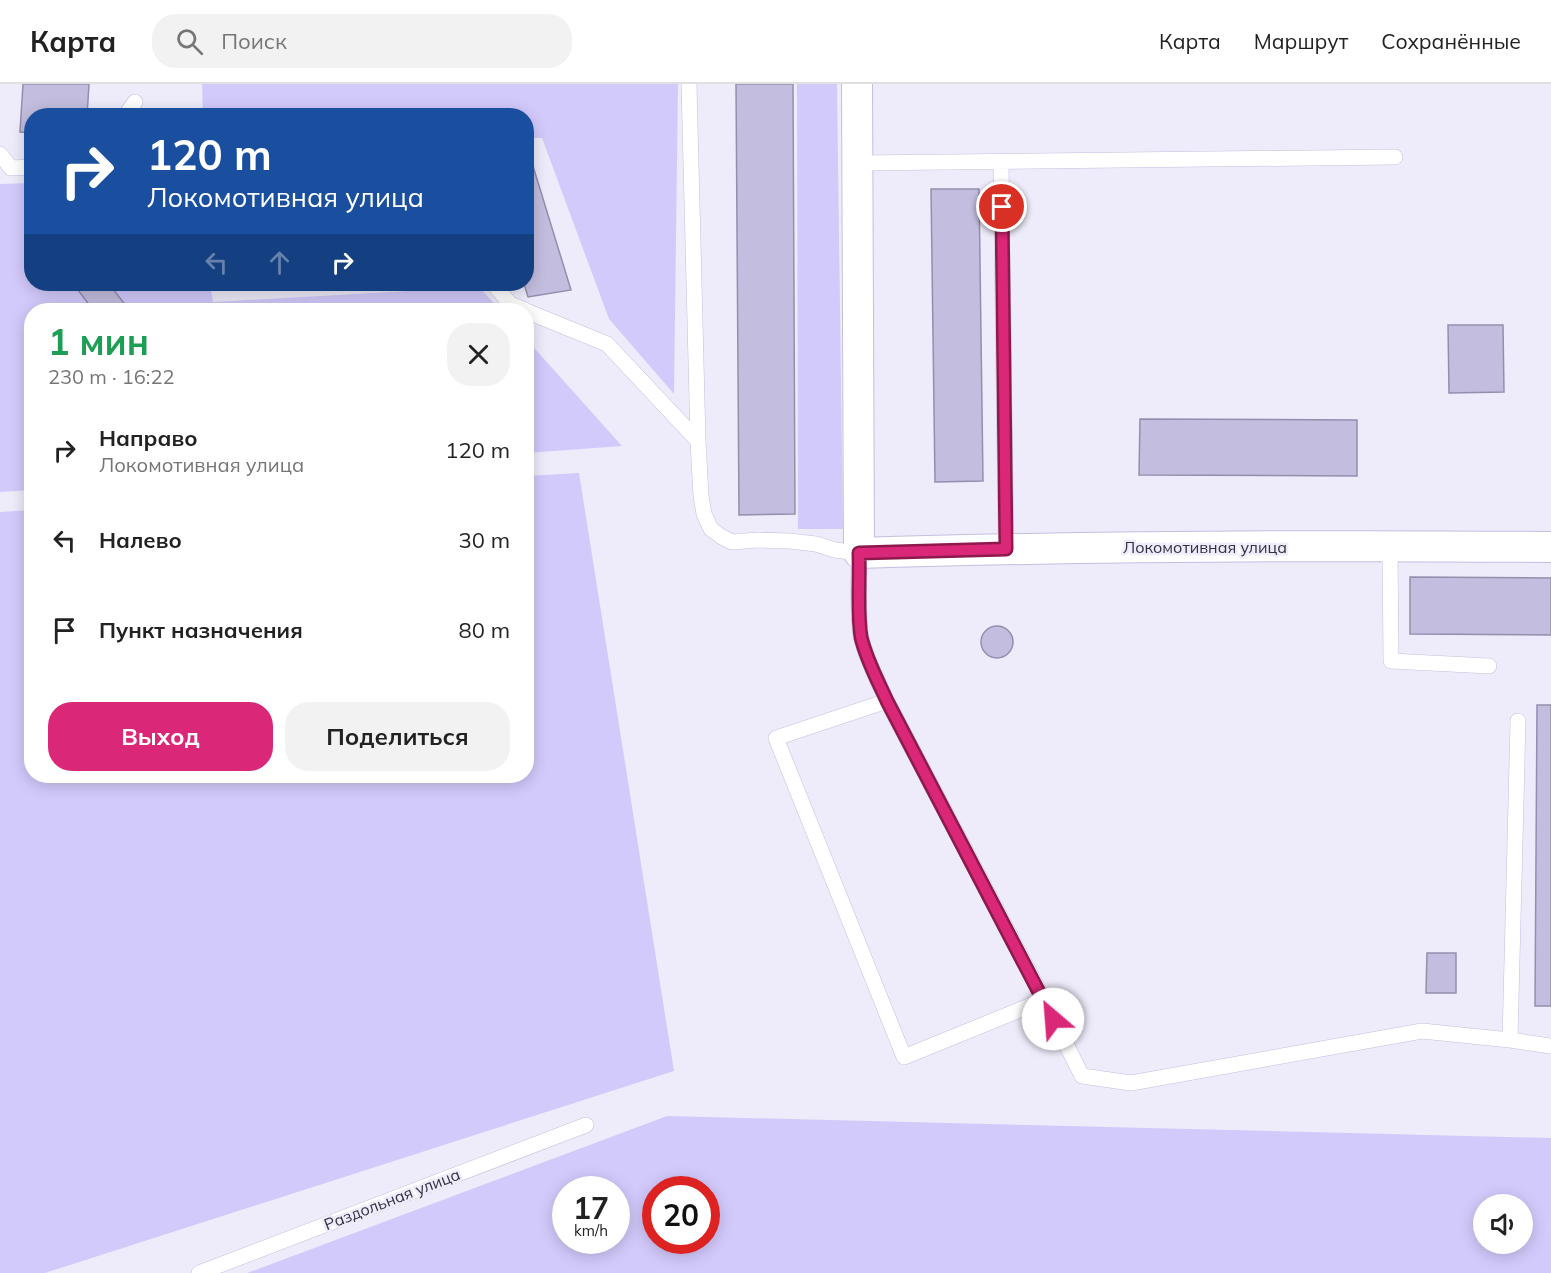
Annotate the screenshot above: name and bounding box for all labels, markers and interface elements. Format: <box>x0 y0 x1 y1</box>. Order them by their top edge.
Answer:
search box <box>152 14 572 68</box>
text: Карта <box>30 24 116 59</box>
icon: search <box>173 25 206 58</box>
text: Поиск <box>221 27 287 55</box>
text: Карта <box>1159 28 1221 54</box>
text: Маршрут <box>1254 28 1348 54</box>
text: Сохранённые <box>1381 28 1521 54</box>
text: 120 m <box>147 128 272 181</box>
icon: right <box>48 132 126 210</box>
text: Локомотивная улица <box>147 180 424 214</box>
pin <box>976 181 1027 232</box>
icon: arrive <box>985 190 1018 223</box>
icon: left <box>200 246 233 279</box>
icon: ahead <box>263 246 296 279</box>
icon: right <box>326 246 359 279</box>
text: 1 мин <box>48 319 149 364</box>
button: close <box>447 323 510 386</box>
text: 230 m · 16:22 <box>48 364 174 389</box>
text: Направо <box>99 424 197 452</box>
icon: right <box>48 434 81 467</box>
text: 120 m <box>445 436 510 464</box>
text: Локомотивная улица <box>99 452 304 477</box>
icon: left <box>48 524 81 557</box>
text: Налево <box>99 526 182 554</box>
text: 30 m <box>459 526 510 554</box>
street label: Локомотивная улица <box>1123 537 1287 557</box>
icon: arrive <box>48 614 81 647</box>
text: Пункт назначения <box>99 616 303 644</box>
text: 80 m <box>459 616 510 644</box>
button: Выход <box>48 702 273 771</box>
button: Поделиться <box>285 702 510 771</box>
position arrow <box>1021 987 1085 1051</box>
street label: Раздольная улица <box>321 1164 463 1234</box>
speed limit sign: 20 <box>642 1176 720 1254</box>
text: 17 <box>573 1189 609 1227</box>
map controls <box>1473 1194 1533 1254</box>
button: sound <box>1473 1194 1533 1254</box>
text: km/h <box>574 1221 608 1240</box>

